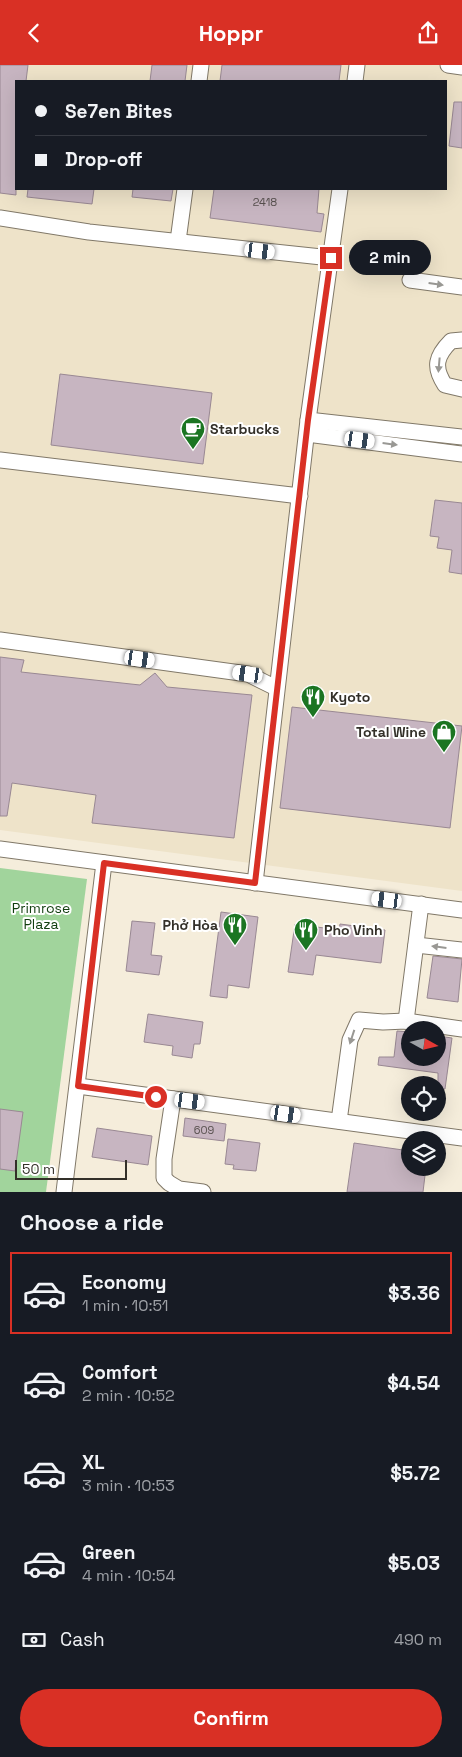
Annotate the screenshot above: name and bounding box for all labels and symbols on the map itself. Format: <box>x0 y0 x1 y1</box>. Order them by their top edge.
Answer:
house number: 2418 <box>253 195 277 209</box>
callout: 2 min <box>348 241 431 275</box>
car <box>244 242 275 260</box>
route end <box>320 247 342 269</box>
one-way arrow <box>428 280 444 288</box>
one-way arrow <box>435 357 443 373</box>
cafe icon: Starbucks <box>180 416 206 450</box>
place label: Starbucks <box>210 420 279 438</box>
car <box>344 430 375 450</box>
one-way arrow <box>382 440 398 448</box>
car <box>124 649 155 669</box>
car <box>232 664 263 684</box>
restaurant icon: Kyoto <box>300 684 326 718</box>
place label: Kyoto <box>330 688 370 706</box>
shop icon: Total Wine <box>431 719 457 753</box>
place label: Total Wine <box>356 723 426 741</box>
car <box>371 891 402 909</box>
park label: Primrose Plaza <box>12 899 70 933</box>
restaurant icon: Phở Hòa <box>222 912 248 946</box>
place label: Phở Hòa <box>163 916 218 934</box>
restaurant icon: Pho Vinh <box>293 917 319 951</box>
place label: Pho Vinh <box>324 921 383 939</box>
one-way arrow <box>431 943 447 951</box>
north arrow <box>401 1021 446 1066</box>
one-way arrow <box>347 1030 355 1045</box>
route start <box>145 1086 167 1108</box>
car <box>174 1092 205 1110</box>
car <box>270 1104 301 1124</box>
house number: 609 <box>194 1123 215 1137</box>
scale bar <box>15 1157 128 1180</box>

